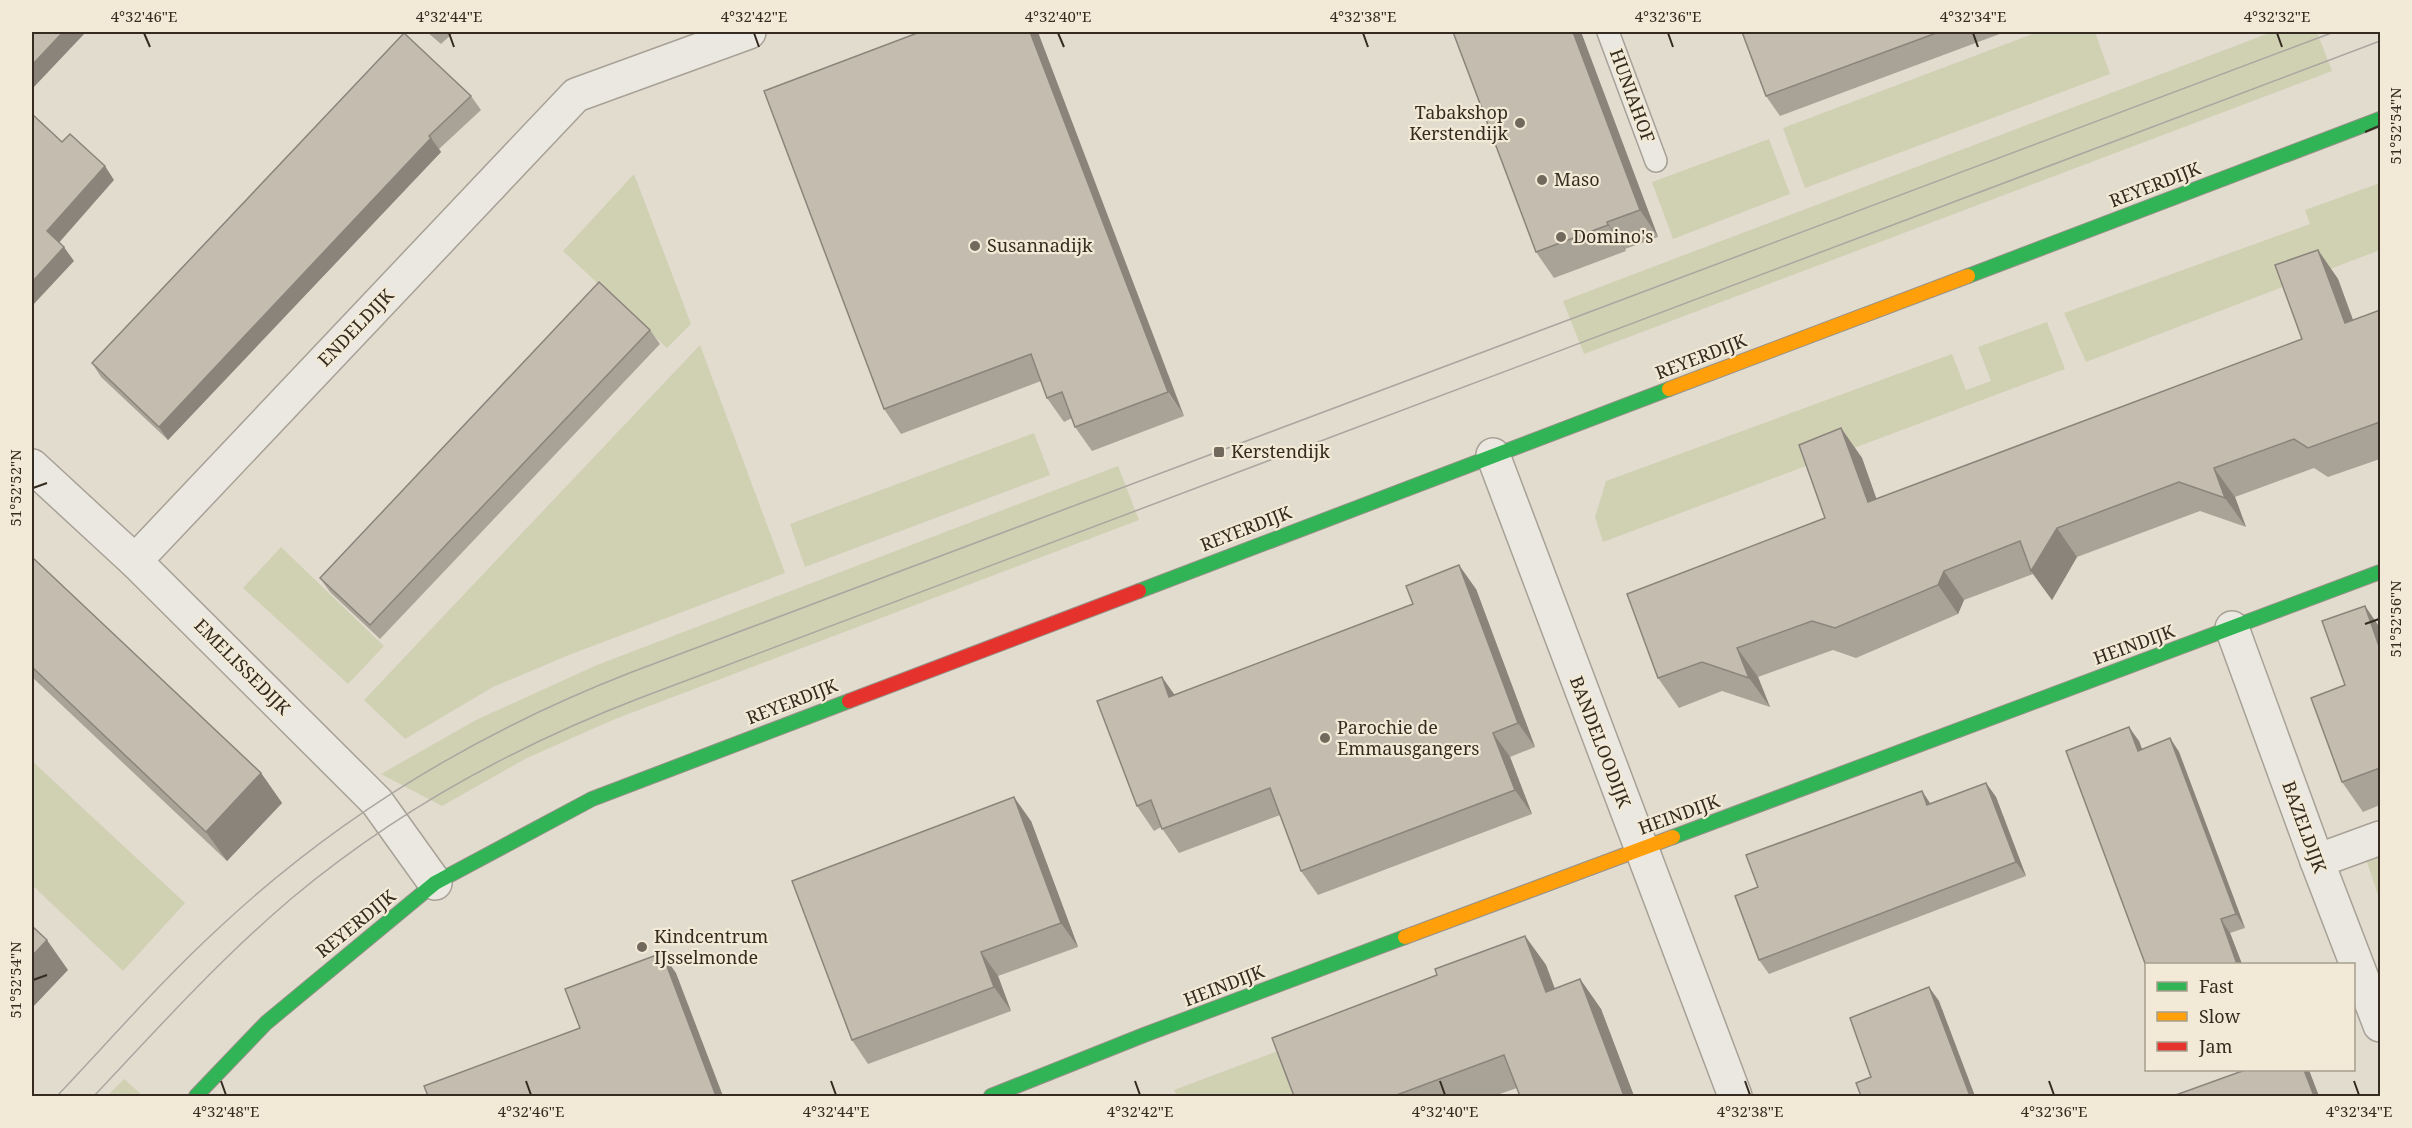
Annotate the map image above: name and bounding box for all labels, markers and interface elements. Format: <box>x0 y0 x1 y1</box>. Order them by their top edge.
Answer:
text: 4°32'46"E <box>111 6 177 26</box>
text: 4°32'44"E <box>416 6 482 26</box>
text: 4°32'42"E <box>721 6 787 26</box>
text: 4°32'40"E <box>1025 6 1091 26</box>
text: 4°32'38"E <box>1330 6 1396 26</box>
text: 4°32'36"E <box>1635 6 1701 26</box>
text: 4°32'34"E <box>1940 6 2006 26</box>
text: 4°32'32"E <box>2244 6 2310 26</box>
street label: HUNIAHOF <box>1605 45 1661 146</box>
text: 51°52'54"N <box>2385 87 2405 165</box>
place label: Tabakshop Kerstendijk <box>1409 100 1508 145</box>
marker: Tabakshop Kerstendijk <box>1513 116 1527 130</box>
street label: REYERDIJK <box>2106 156 2204 212</box>
place label: Maso <box>1554 167 1600 191</box>
marker: Maso <box>1535 173 1549 187</box>
place label: Domino's <box>1573 224 1653 248</box>
marker: Domino's <box>1554 230 1568 244</box>
place label: Susannadijk <box>987 233 1093 257</box>
marker: Susannadijk <box>968 239 982 253</box>
street label: ENDELDIJK <box>312 283 399 371</box>
street label: REYERDIJK <box>1652 328 1750 384</box>
place label: Kerstendijk <box>1231 439 1330 463</box>
marker: Kerstendijk <box>1212 445 1226 459</box>
text: 51°52'52"N <box>5 449 25 527</box>
street label: REYERDIJK <box>1197 500 1295 556</box>
text: 51°52'56"N <box>2385 580 2405 658</box>
street label: EMELISSEDIJK <box>189 613 296 720</box>
street label: HEINDIJK <box>2090 618 2178 670</box>
street label: REYERDIJK <box>743 673 841 729</box>
street label: BANDELOODIJK <box>1565 673 1637 811</box>
place label: Parochie de Emmausgangers <box>1337 715 1479 760</box>
marker: Parochie de Emmausgangers <box>1318 731 1332 745</box>
street label: BAZELDIJK <box>2277 777 2333 876</box>
street label: HEINDIJK <box>1635 788 1723 840</box>
street label: REYERDIJK <box>311 884 400 963</box>
place label: Kindcentrum IJsselmonde <box>654 924 768 969</box>
marker: Kindcentrum IJsselmonde <box>635 940 649 954</box>
text: 51°52'54"N <box>5 941 25 1019</box>
street label: HEINDIJK <box>1180 959 1268 1011</box>
legend <box>2145 963 2355 1071</box>
text: Fast <box>2199 974 2234 998</box>
text: Slow <box>2199 1004 2241 1028</box>
text: Jam <box>2198 1034 2233 1058</box>
text: 4°32'48"E <box>193 1101 259 1121</box>
text: 4°32'46"E <box>498 1101 564 1121</box>
text: 4°32'44"E <box>803 1101 869 1121</box>
text: 4°32'42"E <box>1107 1101 1173 1121</box>
text: 4°32'40"E <box>1412 1101 1478 1121</box>
text: 4°32'38"E <box>1717 1101 1783 1121</box>
text: 4°32'36"E <box>2021 1101 2087 1121</box>
text: 4°32'34"E <box>2326 1101 2392 1121</box>

